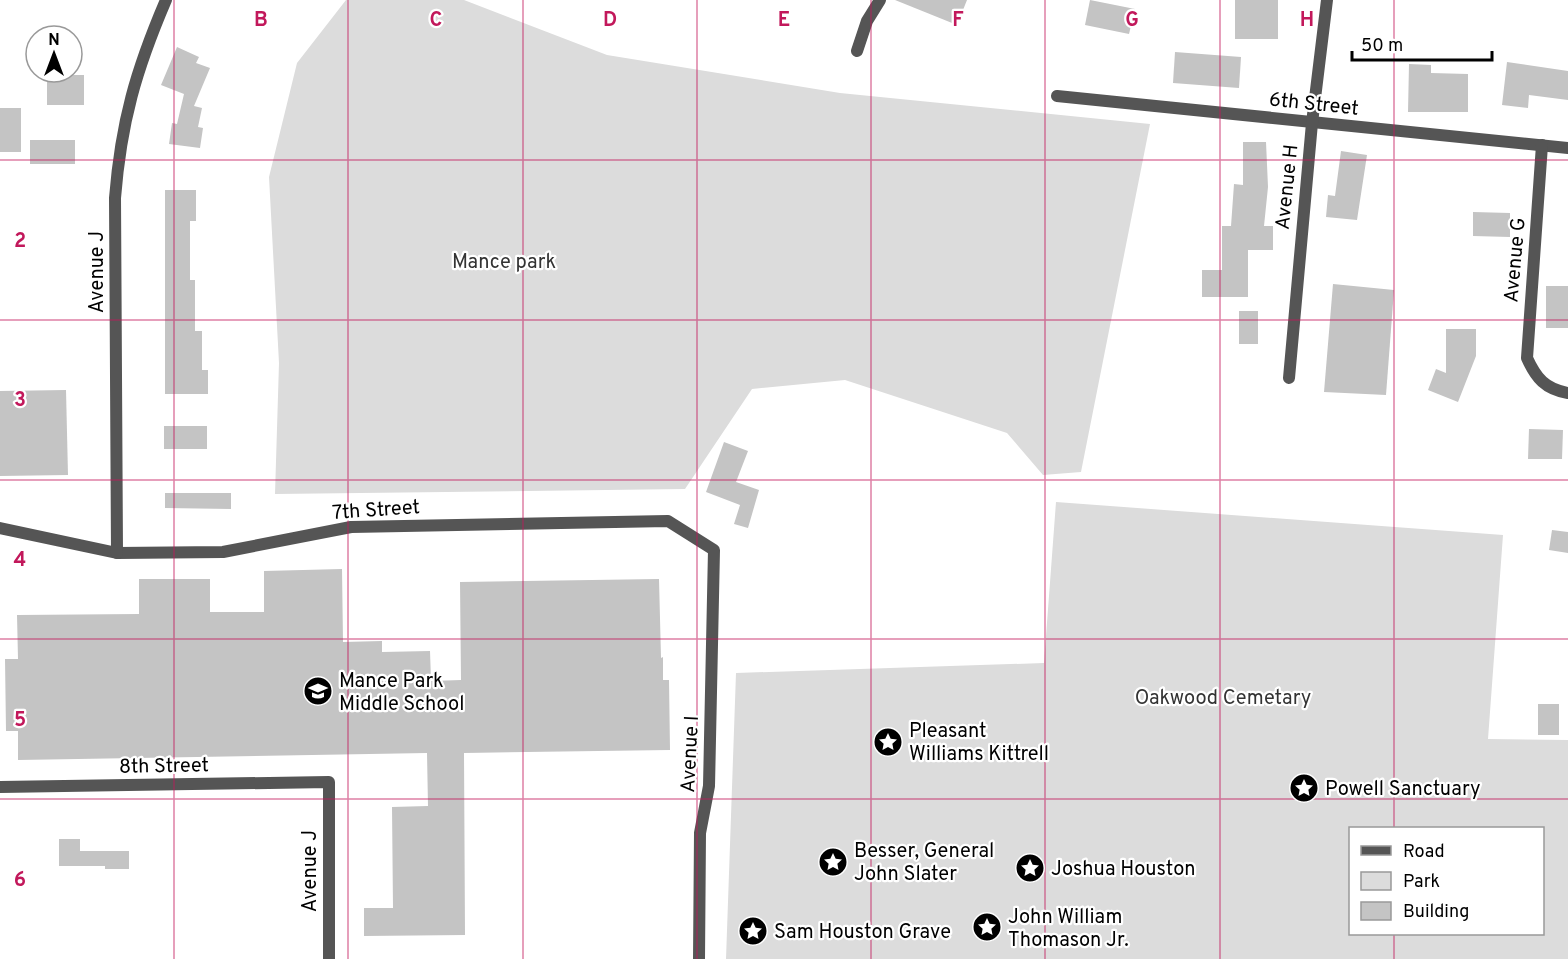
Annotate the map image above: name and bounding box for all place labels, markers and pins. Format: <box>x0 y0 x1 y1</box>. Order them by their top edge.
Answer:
place label: Mance Park Middle School <box>339 669 464 718</box>
school or university icon: Mance Park Middle School <box>302 675 334 707</box>
place label: Pleasant Williams Kittrell <box>909 719 1049 768</box>
place icon: Pleasant Williams Kittrell <box>872 726 904 758</box>
place icon: Powell Sanctuary <box>1288 772 1320 804</box>
place label: Powell Sanctuary <box>1325 777 1481 803</box>
place label: Besser, General John Slater <box>854 839 994 888</box>
place icon: Besser, General John Slater <box>817 846 849 878</box>
place icon: Joshua Houston <box>1014 852 1046 884</box>
place label: Joshua Houston <box>1051 857 1195 883</box>
place label: John William Thomason Jr. <box>1008 905 1129 954</box>
place icon: John William Thomason Jr. <box>971 911 1003 943</box>
place icon: Sam Houston Grave <box>737 915 769 947</box>
place label: Sam Houston Grave <box>774 920 951 946</box>

